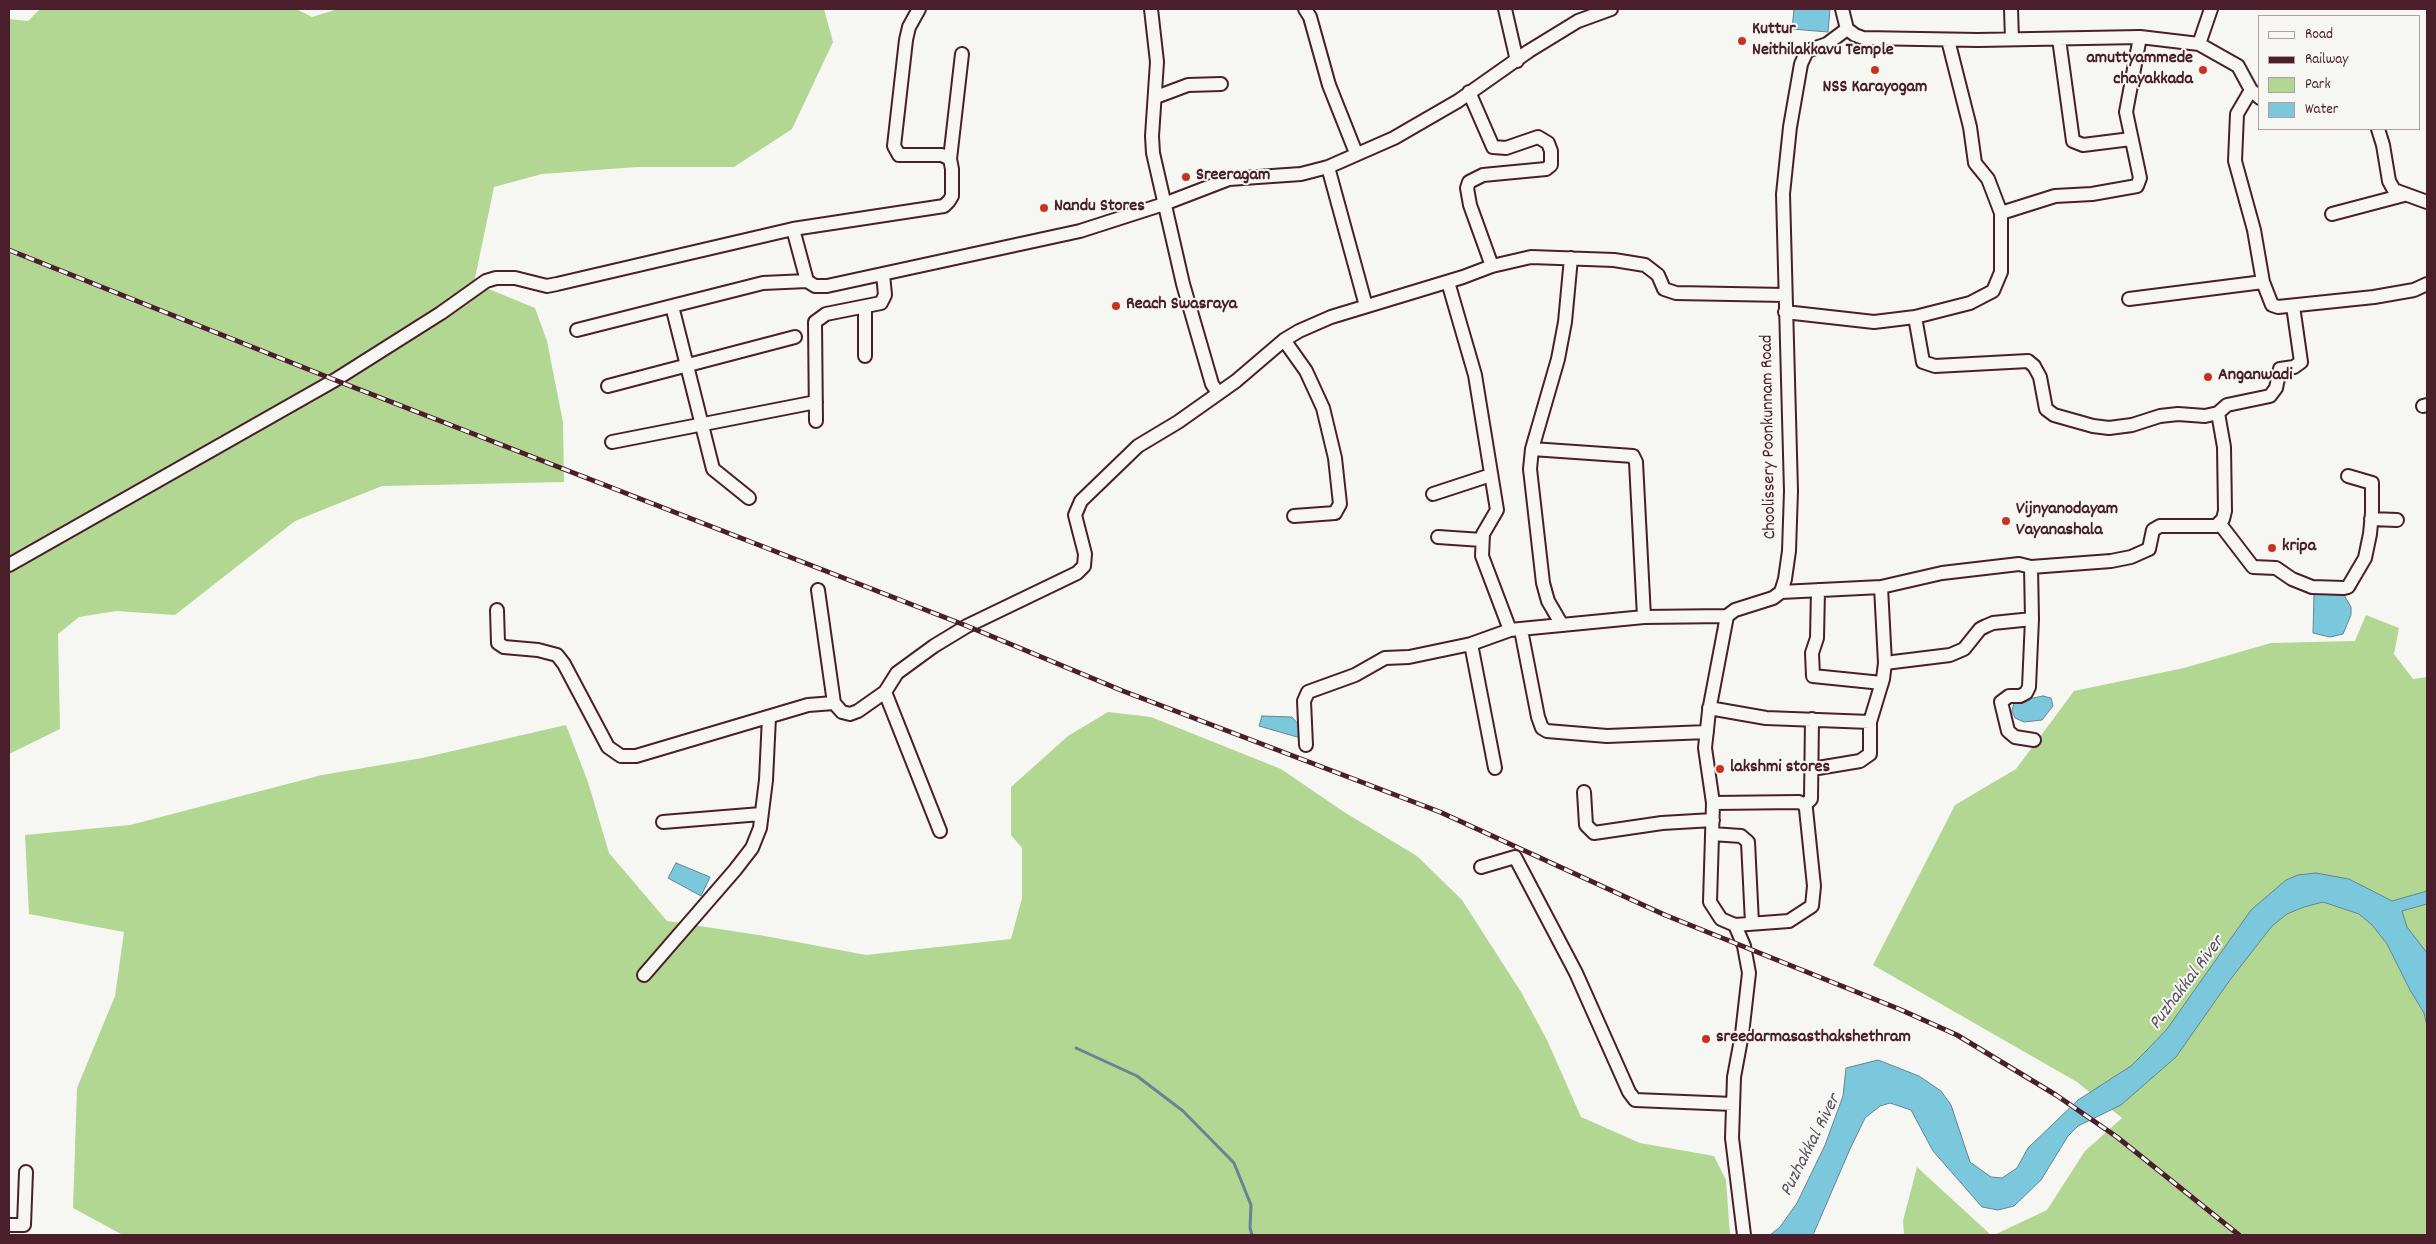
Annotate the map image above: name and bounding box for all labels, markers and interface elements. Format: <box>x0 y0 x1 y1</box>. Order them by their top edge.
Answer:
legend <box>2258 15 2421 130</box>
place label: Kuttur Neithilakkavu Temple <box>1752 20 1894 62</box>
text: Road <box>2305 24 2333 46</box>
marker: Kuttur Neithilakkavu Temple <box>1736 35 1748 47</box>
place label: amuttyammede chayakkada <box>2086 49 2193 92</box>
text: Railway <box>2305 49 2348 71</box>
marker: NSS Karayogam <box>1869 64 1881 76</box>
marker: amuttyammede chayakkada <box>2197 64 2209 76</box>
text: Park <box>2305 74 2331 96</box>
place label: NSS Karayogam <box>1823 78 1927 100</box>
text: Water <box>2305 99 2338 121</box>
place label: Sreeragam <box>1196 166 1270 188</box>
marker: Sreeragam <box>1180 171 1192 183</box>
place label: Nandu Stores <box>1054 197 1145 219</box>
marker: Nandu Stores <box>1038 202 1050 214</box>
place label: Reach Swasraya <box>1126 295 1237 317</box>
marker: Reach Swasraya <box>1110 300 1122 312</box>
street label: Choolissery Poonkunnam Road <box>1757 334 1783 540</box>
place label: Anganwadi <box>2218 366 2293 388</box>
marker: Anganwadi <box>2202 371 2214 383</box>
place label: Vijnyanodayam Vayanashala <box>2016 500 2118 542</box>
marker: Vijnyanodayam Vayanashala <box>2000 515 2012 527</box>
place label: kripa <box>2282 537 2316 559</box>
marker: kripa <box>2266 542 2278 554</box>
place label: lakshmi stores <box>1730 758 1830 780</box>
marker: lakshmi stores <box>1714 763 1726 775</box>
water label: Puzhakkal River <box>2145 933 2231 1035</box>
place label: sreedarmasasthakshethram <box>1716 1028 1911 1050</box>
marker: sreedarmasasthakshethram <box>1700 1033 1712 1045</box>
water label: Puzhakkal River <box>1777 1091 1847 1201</box>

